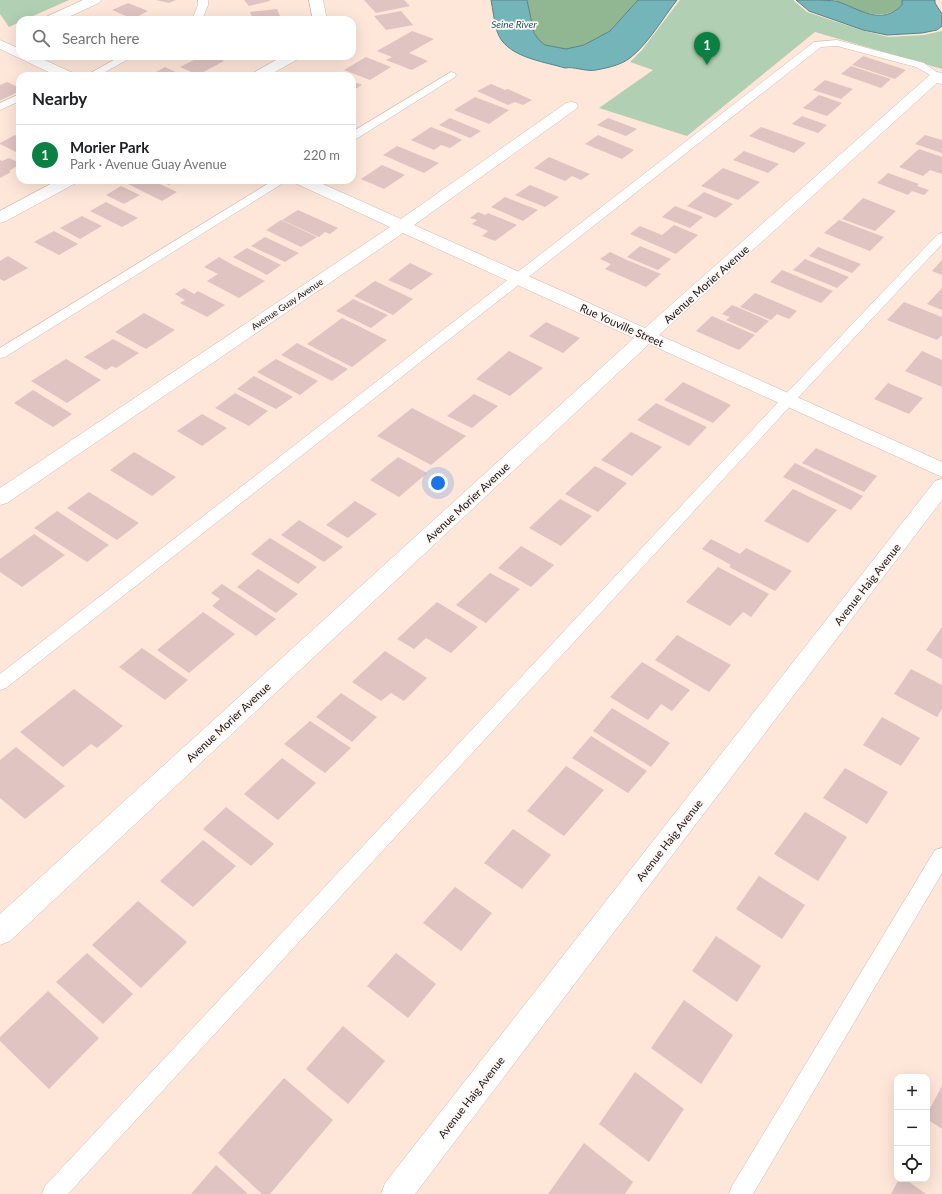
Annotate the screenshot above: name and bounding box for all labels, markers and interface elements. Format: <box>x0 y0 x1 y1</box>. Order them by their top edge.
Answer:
search box <box>16 16 356 60</box>
water label: Seine River <box>491 18 537 30</box>
icon: search <box>30 27 52 49</box>
text: Search here <box>62 29 139 47</box>
pin: 1 <box>694 32 720 65</box>
text: Nearby <box>32 88 87 109</box>
text: Morier Park <box>70 138 149 156</box>
text: 1 <box>41 147 49 163</box>
text: 220 m <box>303 147 340 163</box>
text: Park · Avenue Guay Avenue <box>70 156 227 172</box>
street label: Avenue Morier Avenue <box>661 242 752 326</box>
street label: Avenue Guay Avenue <box>249 276 325 332</box>
street label: Rue Youville Street <box>578 301 666 349</box>
street label: Avenue Morier Avenue <box>422 459 512 544</box>
your location <box>428 473 448 493</box>
street label: Avenue Haig Avenue <box>831 540 903 627</box>
street label: Avenue Morier Avenue <box>183 679 273 764</box>
street label: Avenue Haig Avenue <box>633 796 705 883</box>
street label: Avenue Haig Avenue <box>435 1053 507 1140</box>
map controls <box>894 1074 930 1182</box>
button: + <box>894 1074 930 1110</box>
button: − <box>894 1110 930 1146</box>
button: locate <box>894 1146 930 1182</box>

